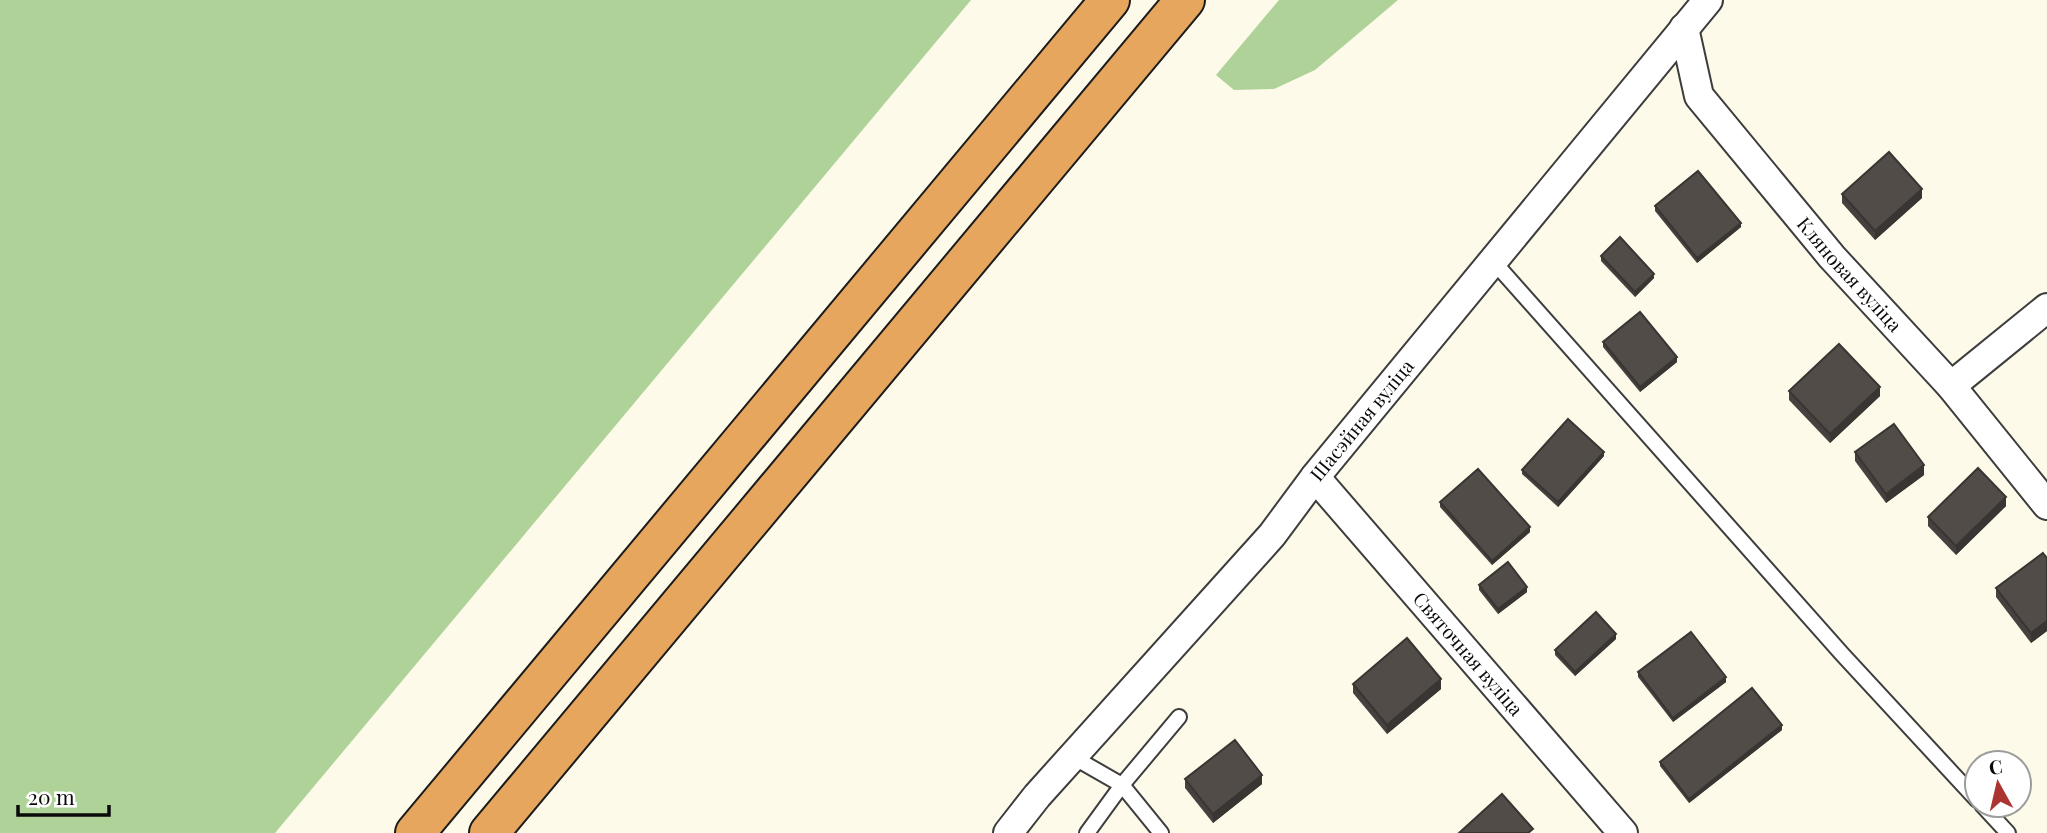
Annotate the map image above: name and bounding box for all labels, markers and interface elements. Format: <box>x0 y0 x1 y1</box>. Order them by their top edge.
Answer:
street label: Кляновая вуліца <box>1792 211 1909 337</box>
street label: Шасэйная вуліца <box>1303 353 1419 486</box>
street label: Святочная вуліца <box>1408 586 1530 721</box>
north arrow <box>1963 749 2033 819</box>
text: С <box>1987 752 2004 780</box>
scale bar <box>18 774 108 818</box>
text: 20 m <box>28 782 75 810</box>

